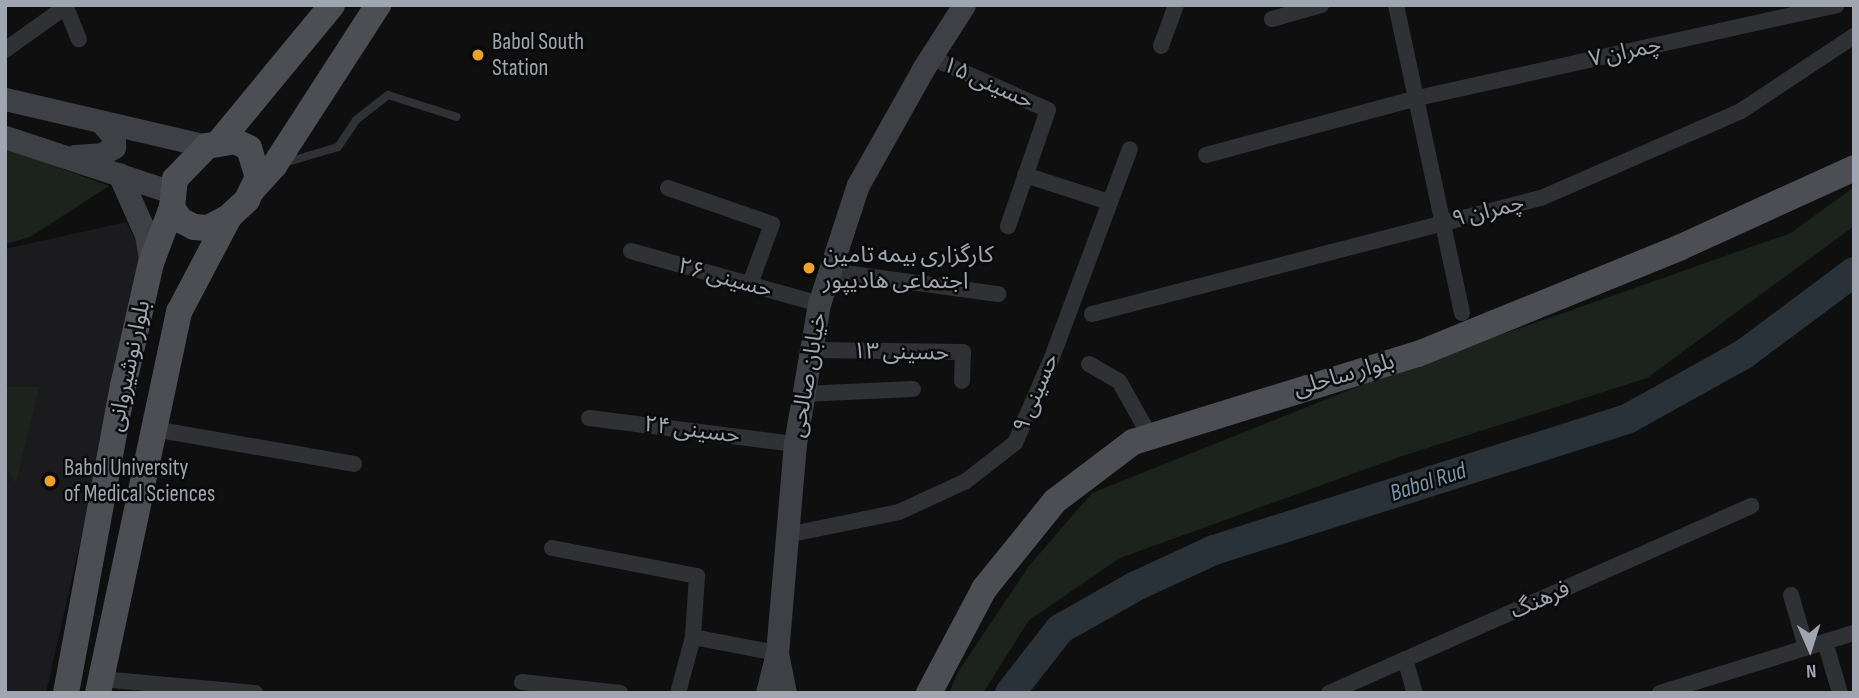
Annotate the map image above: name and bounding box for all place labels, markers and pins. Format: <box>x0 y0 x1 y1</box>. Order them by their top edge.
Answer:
place label: Babol South Station <box>492 28 584 82</box>
marker: Babol South Station <box>470 47 486 63</box>
place label: کارگزاری بیمه تامین اجتماعی هادیپور <box>823 241 994 295</box>
marker: کارگزاری بیمه تامین اجتماعی هادیپور <box>801 260 817 276</box>
place label: Babol University of Medical Sciences <box>64 454 215 508</box>
marker: Babol University of Medical Sciences <box>42 473 58 489</box>

